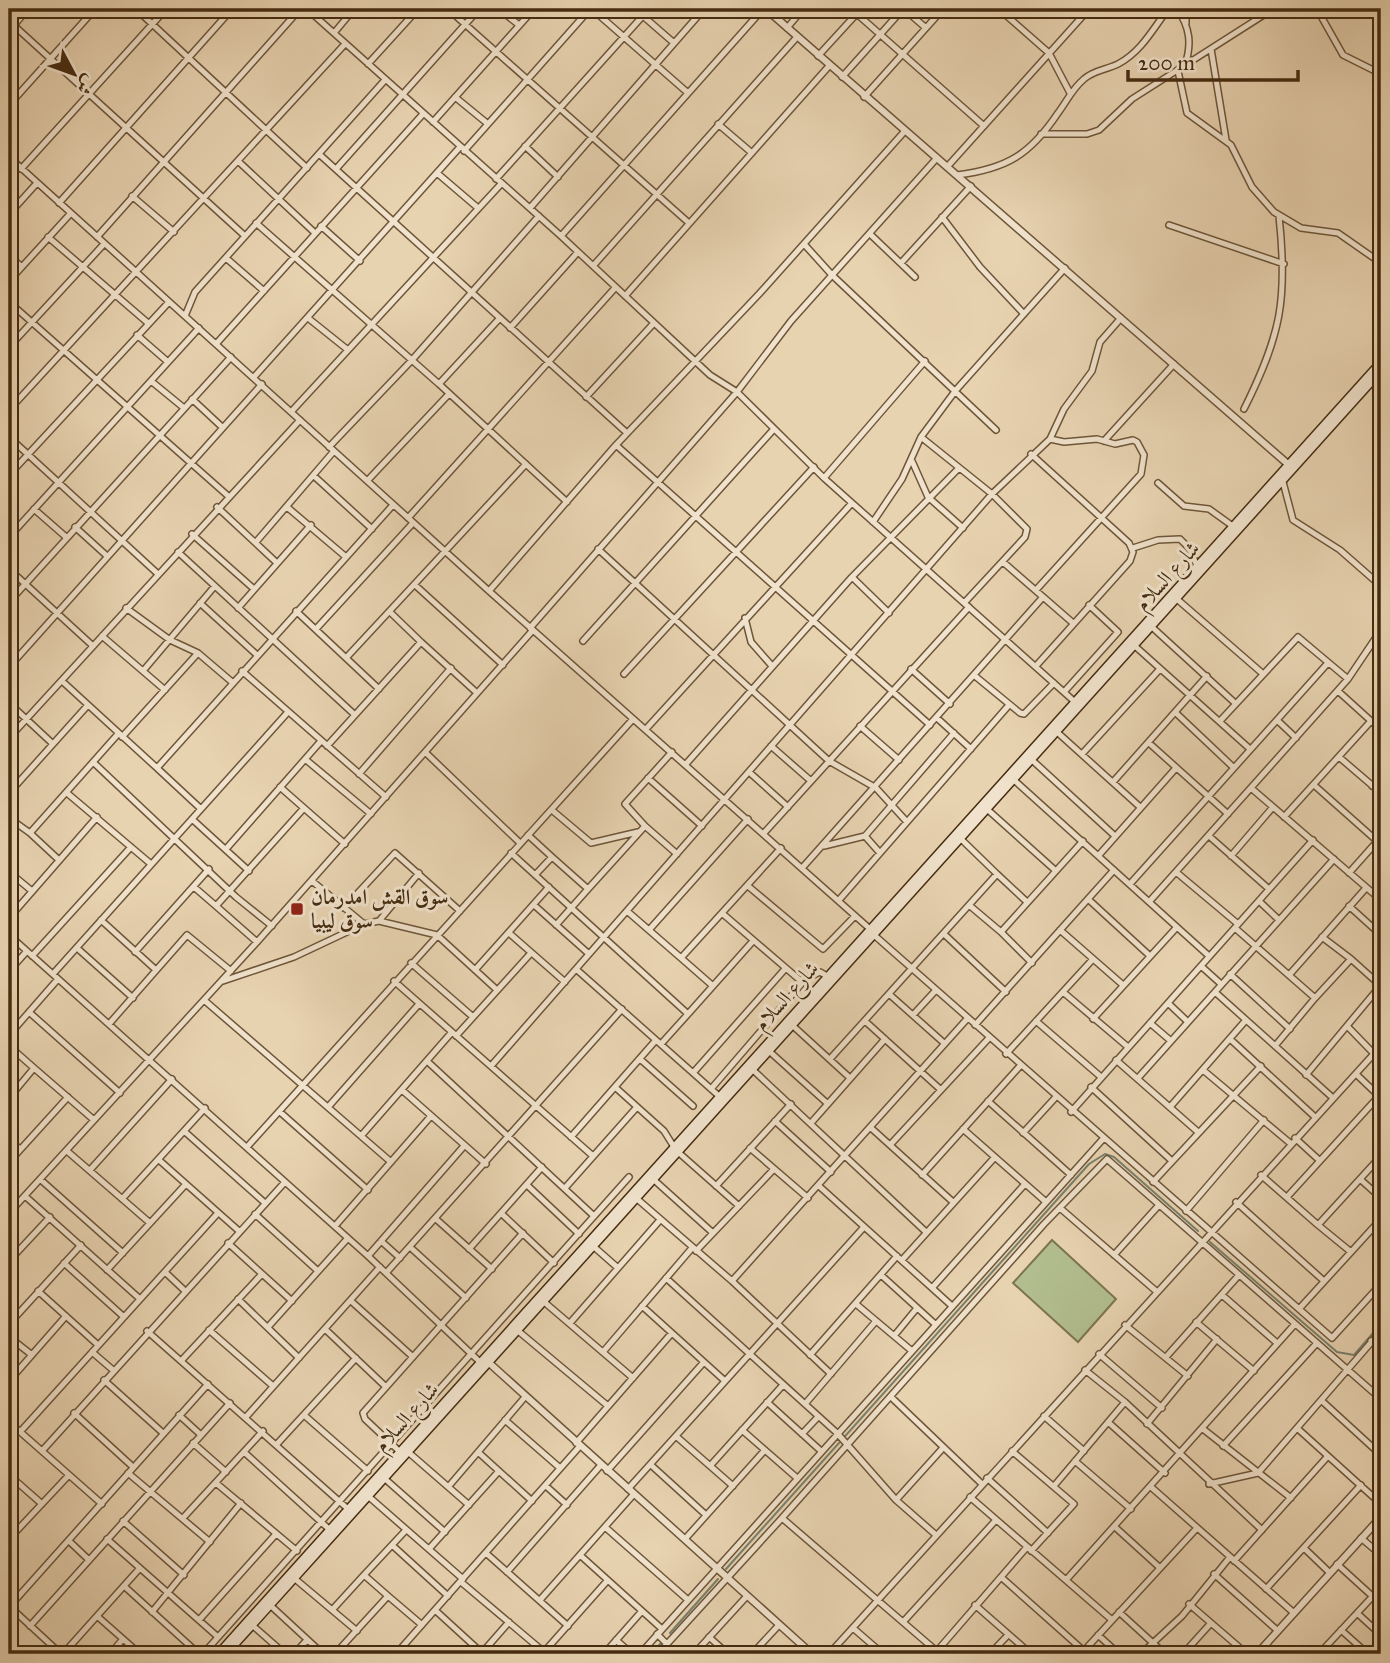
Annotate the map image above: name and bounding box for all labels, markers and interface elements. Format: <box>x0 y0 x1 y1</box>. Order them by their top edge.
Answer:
north arrow <box>38 38 108 108</box>
scale bar <box>1128 38 1297 82</box>
text: 200 m <box>1138 50 1195 76</box>
text: ش <box>72 70 101 99</box>
street label: شارع السلام <box>1129 536 1209 620</box>
place label: سوق القش امدرمان سوق ليبيا <box>311 884 448 934</box>
marker: سوق القش امدرمان سوق ليبيا <box>289 901 305 917</box>
street label: شارع السلام <box>748 956 828 1040</box>
street label: شارع السلام <box>368 1377 448 1461</box>

